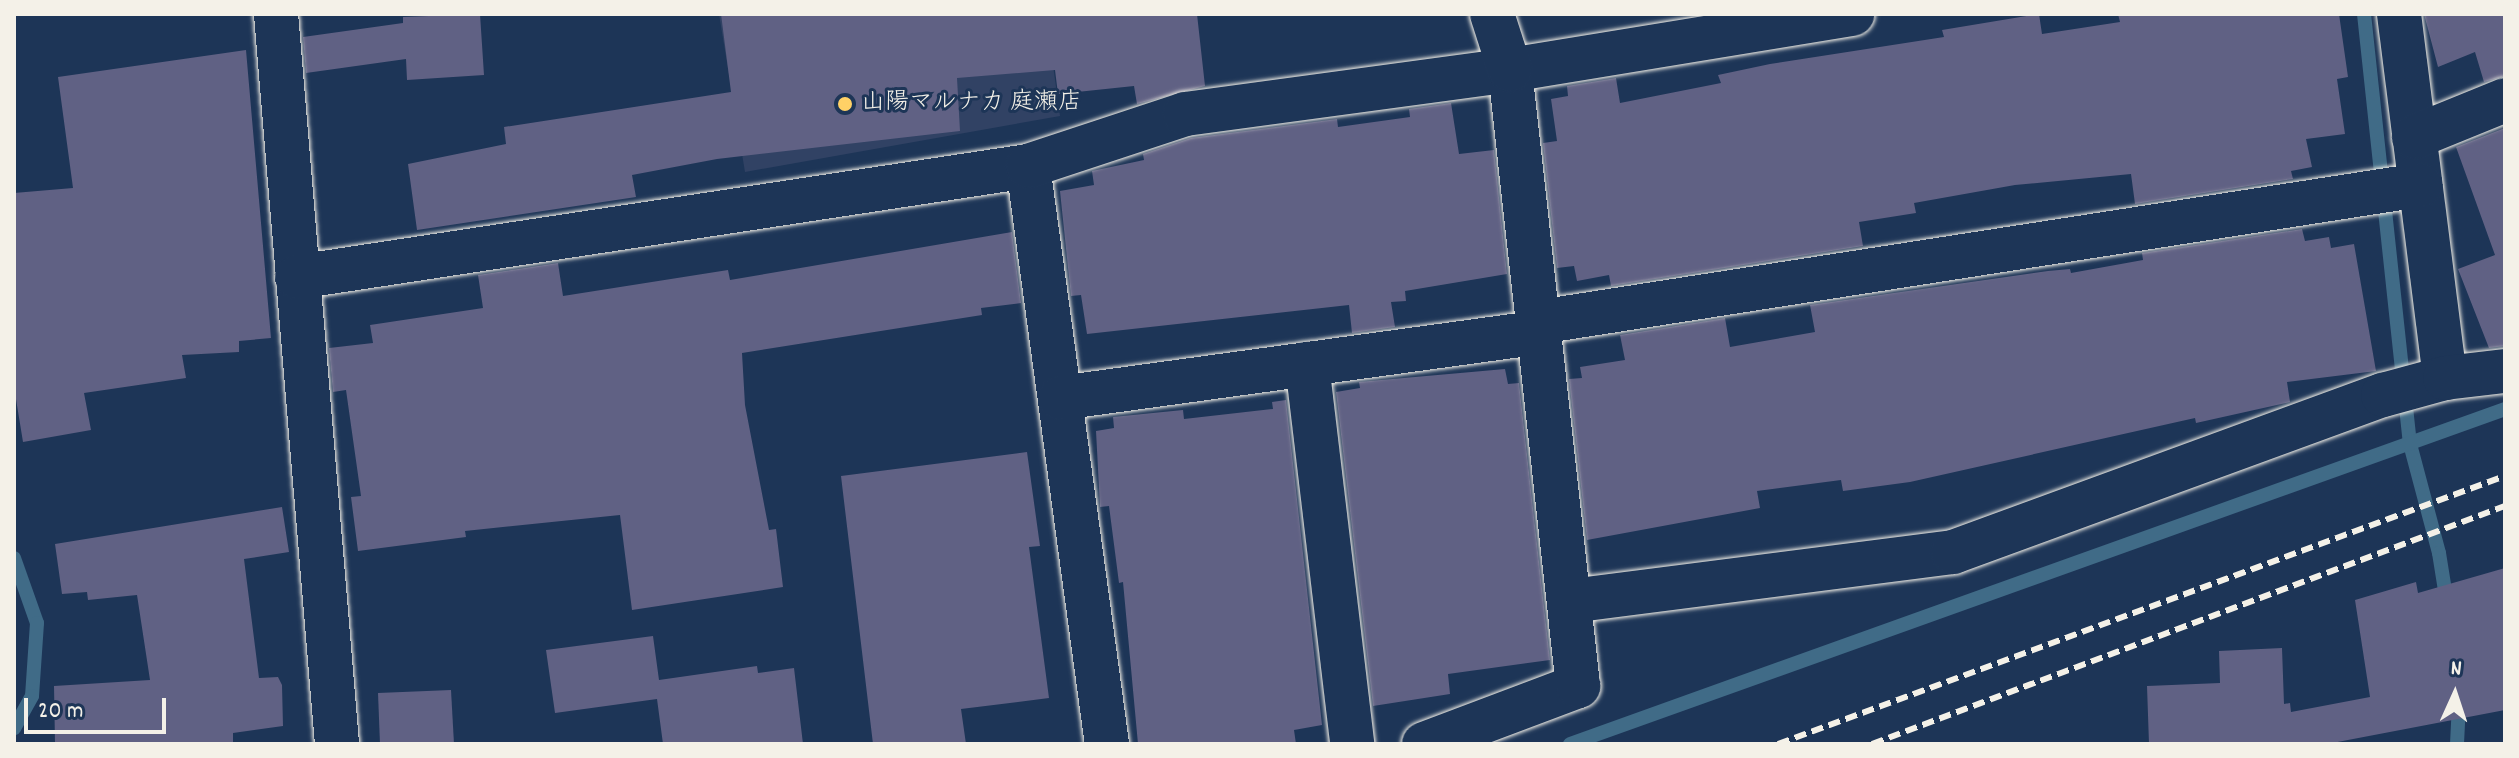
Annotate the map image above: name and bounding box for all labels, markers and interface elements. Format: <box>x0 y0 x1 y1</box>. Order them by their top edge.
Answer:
place label: 山陽マルナカ 庭瀬店 <box>861 90 1082 118</box>
marker: 山陽マルナカ 庭瀬店 <box>836 95 854 113</box>
north arrow <box>2415 654 2495 734</box>
text: N <box>2450 654 2463 685</box>
scale bar <box>28 682 170 732</box>
text: 20 m <box>38 695 84 729</box>

